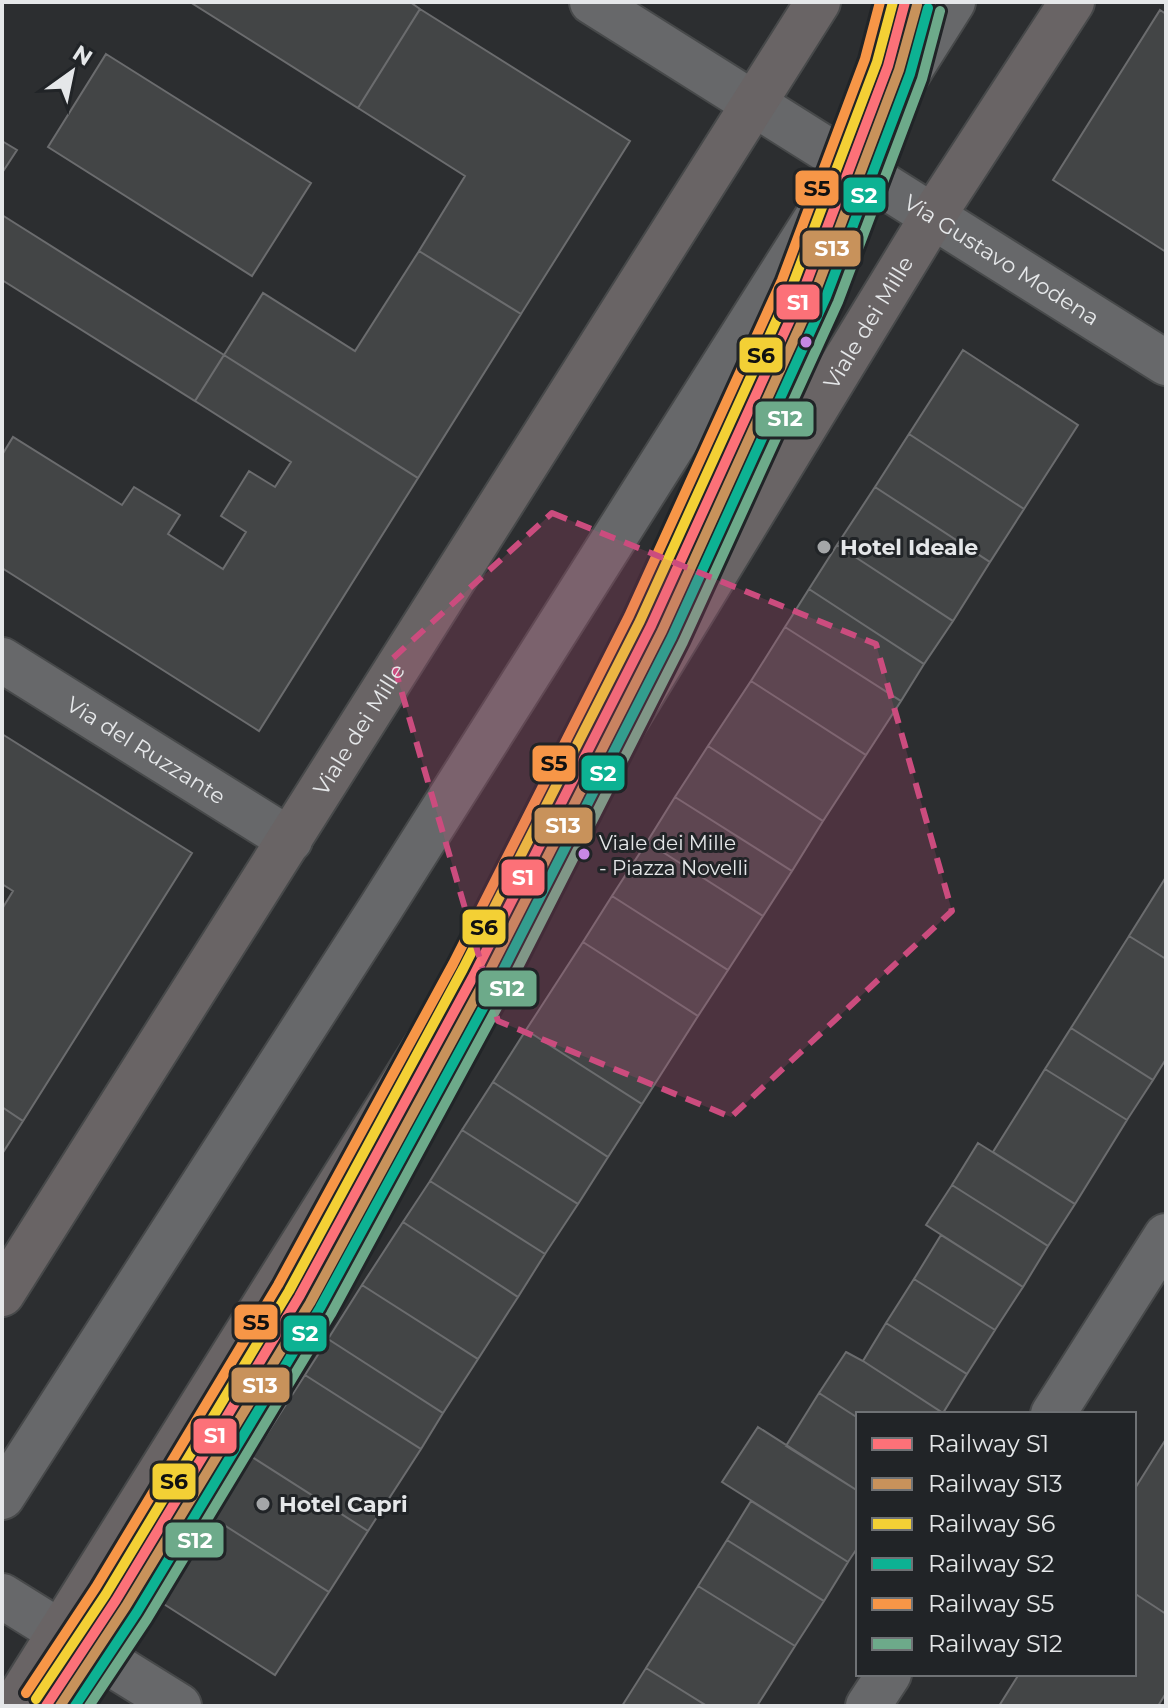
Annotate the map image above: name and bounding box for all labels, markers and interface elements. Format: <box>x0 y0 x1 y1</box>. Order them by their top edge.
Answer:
north arrow <box>32 32 112 112</box>
text: N <box>68 39 97 72</box>
line badge: S5 <box>794 169 840 207</box>
text: S5 <box>803 175 831 202</box>
line badge: S2 <box>842 176 887 214</box>
text: S2 <box>850 182 878 209</box>
street label: Via Gustavo Modena <box>899 189 1104 332</box>
line badge: S13 <box>801 229 862 268</box>
text: S13 <box>814 235 850 262</box>
street label: Viale dei Mille <box>818 251 919 394</box>
line badge: S1 <box>775 283 821 321</box>
text: S1 <box>787 289 809 316</box>
unlabelled marker <box>798 334 814 350</box>
line badge: S6 <box>738 336 784 374</box>
text: S6 <box>747 342 775 369</box>
line badge: S12 <box>754 400 815 438</box>
text: S12 <box>767 405 803 432</box>
place label: Hotel Ideale <box>840 534 978 561</box>
marker: Hotel Ideale <box>815 538 833 556</box>
street label: Viale dei Mille <box>307 659 411 800</box>
street label: Via del Ruzzante <box>61 691 230 810</box>
line badge: S5 <box>531 744 577 783</box>
text: S5 <box>540 750 568 777</box>
line badge: S2 <box>580 754 626 792</box>
text: S2 <box>589 760 617 787</box>
line badge: S13 <box>533 806 594 845</box>
text: S13 <box>545 812 581 839</box>
place label: Viale dei Mille - Piazza Novelli <box>599 831 748 880</box>
marker: Viale dei Mille - Piazza Novelli <box>576 846 592 862</box>
line badge: S1 <box>500 858 546 897</box>
text: S1 <box>512 864 534 891</box>
line badge: S6 <box>461 908 507 946</box>
text: S6 <box>470 914 498 941</box>
line badge: S12 <box>477 969 538 1008</box>
text: S12 <box>489 975 525 1002</box>
line badge: S5 <box>233 1303 279 1341</box>
text: S5 <box>242 1309 270 1336</box>
line badge: S2 <box>282 1314 328 1353</box>
text: S2 <box>291 1320 319 1347</box>
line badge: S13 <box>230 1366 291 1404</box>
text: S13 <box>242 1372 278 1399</box>
legend <box>856 1412 1136 1676</box>
line badge: S1 <box>192 1417 238 1455</box>
text: S1 <box>204 1422 226 1449</box>
text: Railway S1 <box>928 1429 1049 1458</box>
line badge: S6 <box>151 1462 197 1501</box>
text: S6 <box>160 1468 188 1495</box>
text: Railway S13 <box>928 1469 1063 1498</box>
place label: Hotel Capri <box>279 1491 408 1518</box>
marker: Hotel Capri <box>254 1495 272 1513</box>
text: Railway S6 <box>928 1509 1055 1538</box>
line badge: S12 <box>164 1521 225 1559</box>
text: S12 <box>177 1527 213 1554</box>
text: Railway S2 <box>928 1549 1054 1578</box>
text: Railway S5 <box>928 1589 1054 1618</box>
text: Railway S12 <box>928 1629 1063 1658</box>

